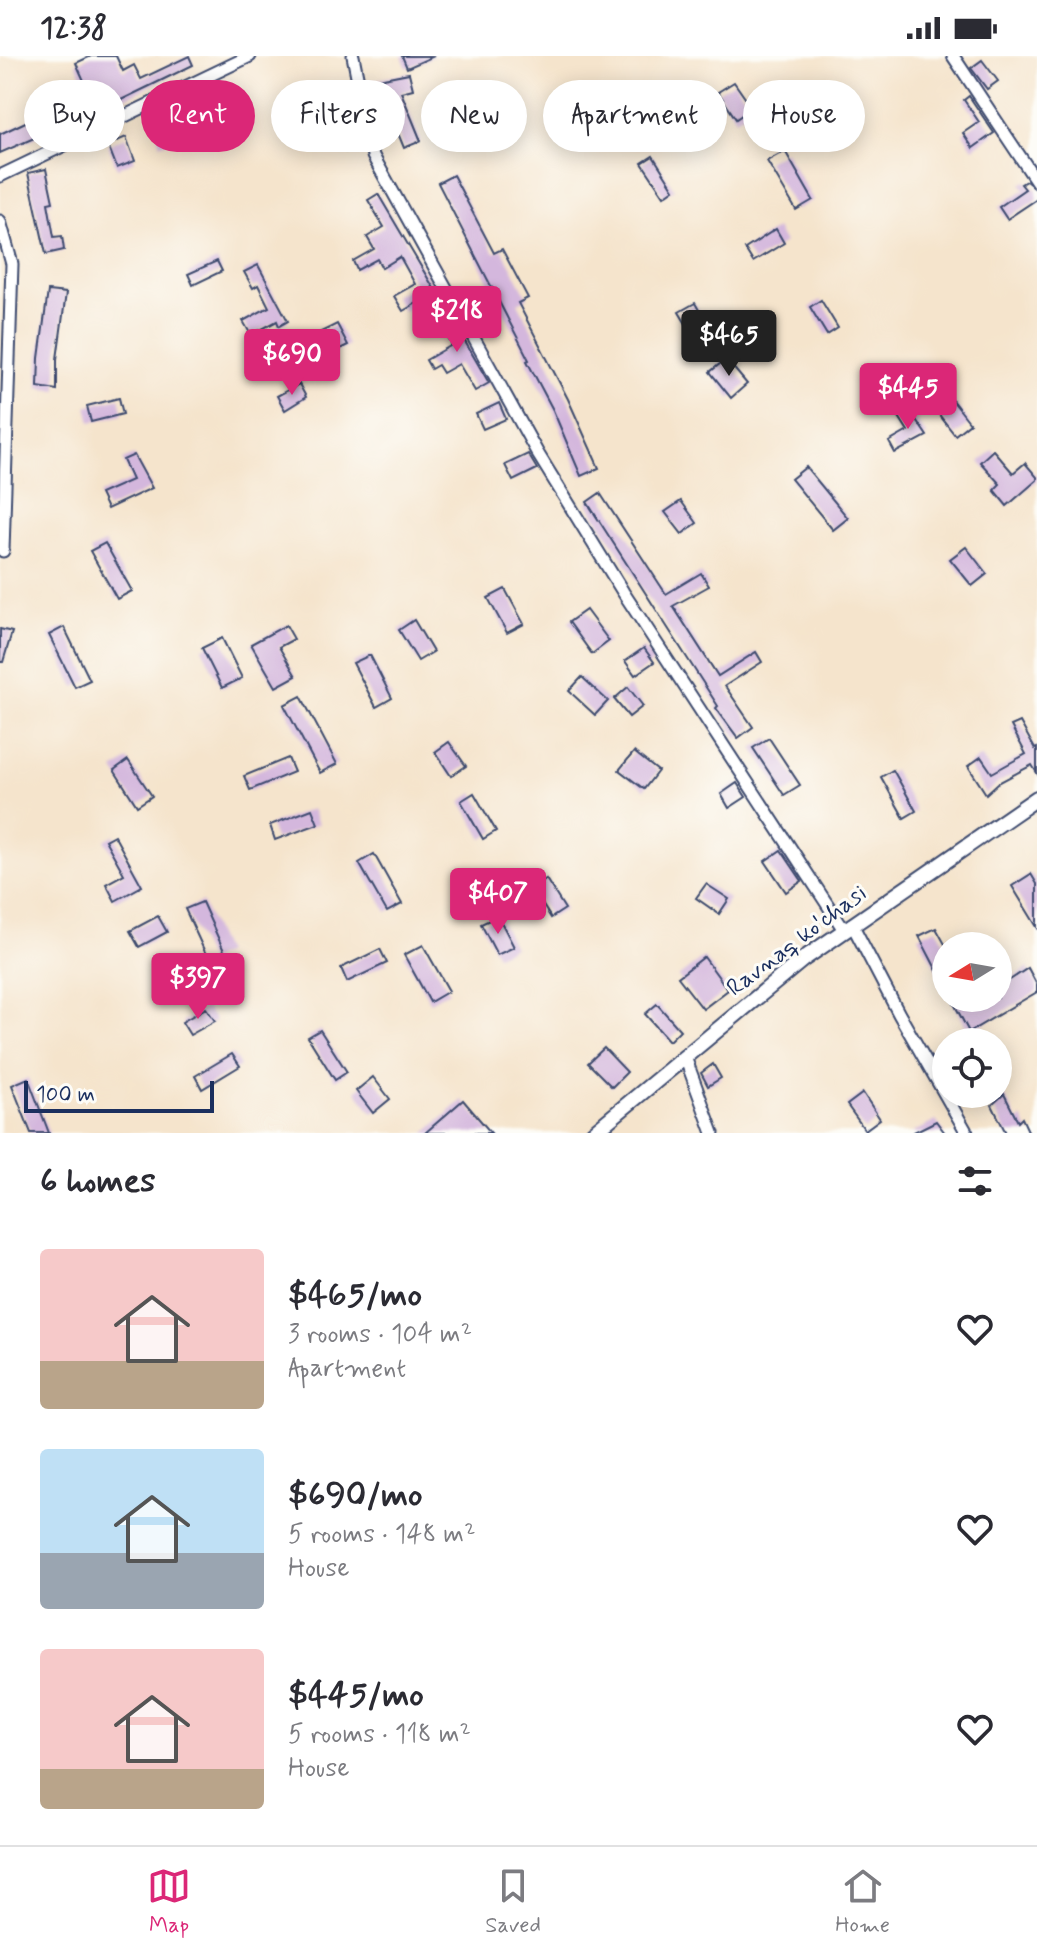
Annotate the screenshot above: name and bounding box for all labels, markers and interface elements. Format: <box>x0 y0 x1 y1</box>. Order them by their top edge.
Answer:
text: 12:38 <box>40 9 107 48</box>
chip: Buy <box>24 80 125 152</box>
chip: Rent <box>141 80 255 152</box>
chip: Filters <box>271 80 405 152</box>
chip: New <box>421 80 527 152</box>
chip: Apartment <box>543 80 727 152</box>
chip: House <box>743 80 865 152</box>
pin: $218 <box>410 286 504 354</box>
text: $218 <box>430 295 484 329</box>
pin: $465 <box>682 310 776 378</box>
text: $465 <box>699 319 759 353</box>
pin: $690 <box>245 329 339 397</box>
text: $690 <box>262 338 322 372</box>
pin: $445 <box>861 363 955 431</box>
text: $445 <box>878 372 938 406</box>
pin: $407 <box>451 868 545 936</box>
text: $407 <box>468 877 528 911</box>
street label: Ravnaq ko'chasi <box>721 878 873 1004</box>
north arrow <box>932 932 1012 1012</box>
map controls <box>932 932 1012 1108</box>
pin: $397 <box>151 953 245 1021</box>
text: $397 <box>169 962 227 996</box>
button: locate <box>932 1028 1012 1108</box>
scale bar <box>24 1077 214 1113</box>
text: 100 m <box>36 1081 95 1109</box>
text: 6 homes <box>40 1159 155 1204</box>
icon: filters <box>953 1159 997 1203</box>
text: $465/mo <box>288 1273 422 1318</box>
icon: home <box>104 1281 200 1377</box>
icon: heart <box>953 1307 997 1351</box>
text: 3 rooms · 104 m² <box>288 1318 472 1352</box>
text: Apartment <box>288 1352 406 1386</box>
text: $690/mo <box>288 1473 423 1518</box>
icon: home <box>104 1481 200 1577</box>
icon: heart <box>953 1507 997 1551</box>
text: 5 rooms · 148 m² <box>288 1518 475 1552</box>
text: House <box>288 1552 349 1586</box>
text: $445/mo <box>288 1673 424 1718</box>
icon: home <box>104 1681 200 1777</box>
icon: heart <box>953 1707 997 1751</box>
text: 5 rooms · 118 m² <box>288 1718 471 1752</box>
text: House <box>288 1752 349 1786</box>
tab: Map <box>147 1864 191 1940</box>
tab: Saved <box>485 1864 541 1940</box>
tab: Home <box>835 1864 890 1940</box>

